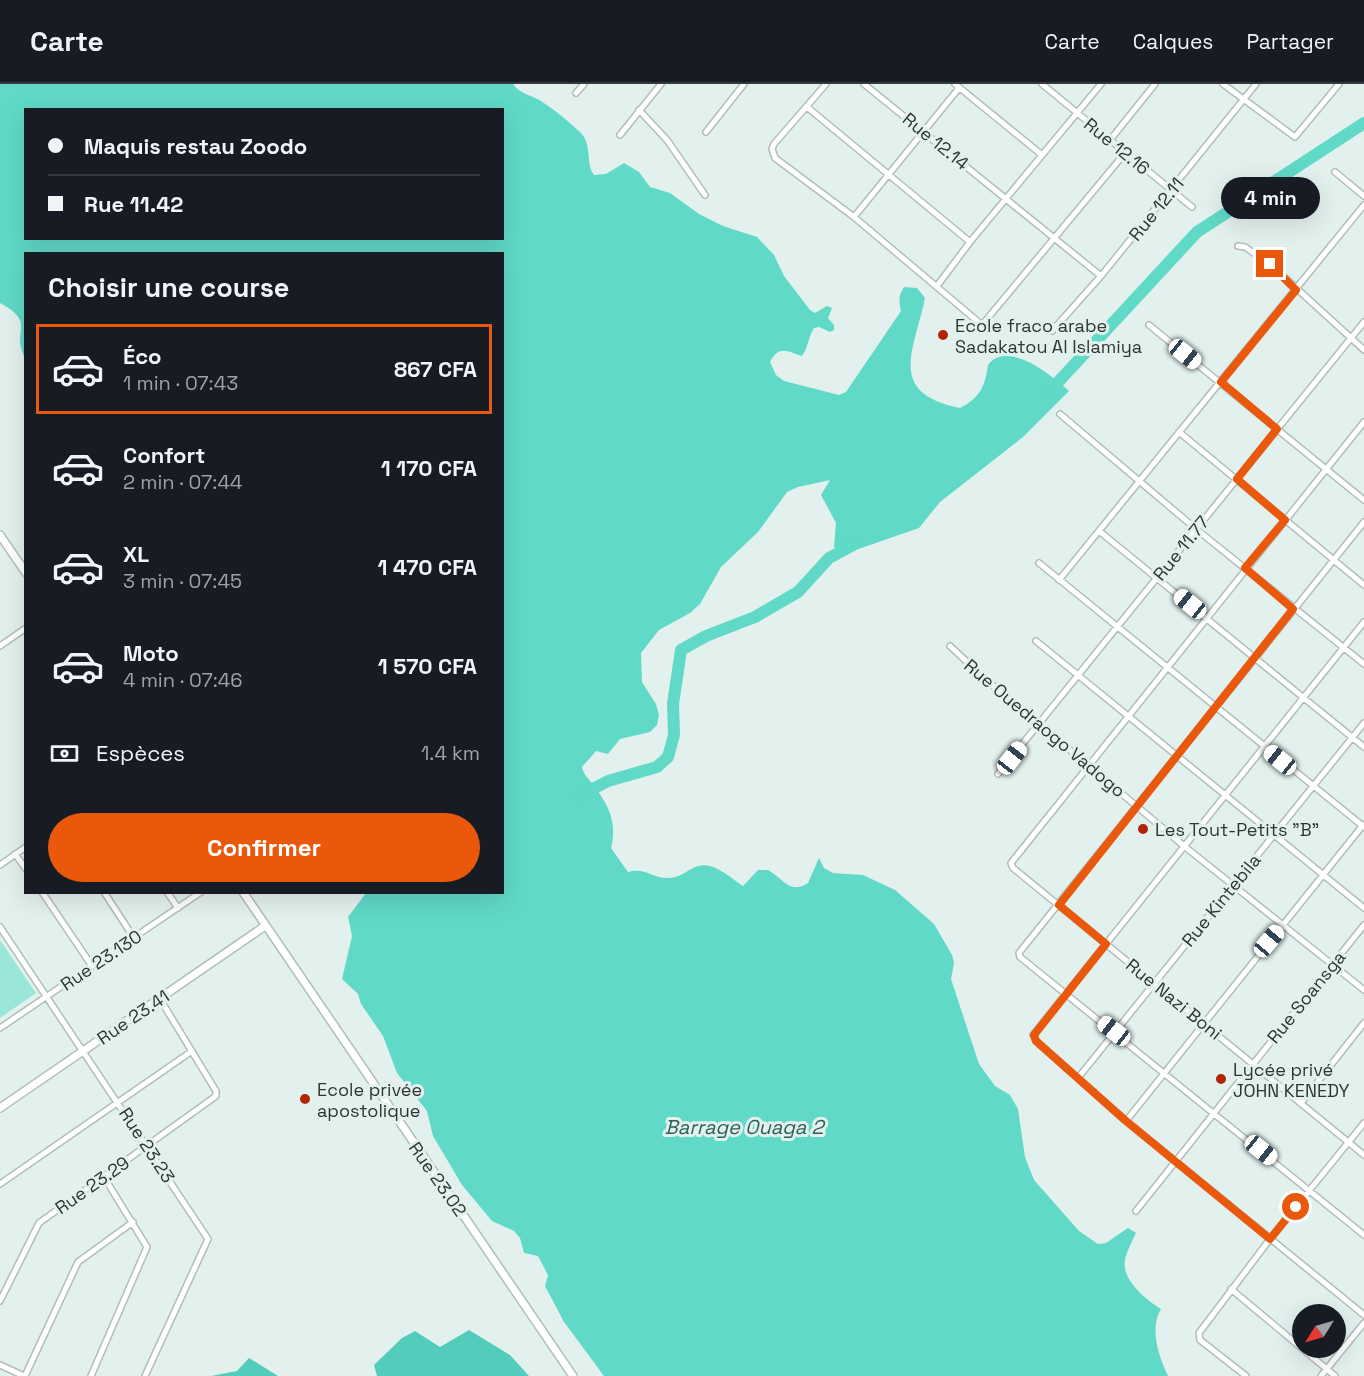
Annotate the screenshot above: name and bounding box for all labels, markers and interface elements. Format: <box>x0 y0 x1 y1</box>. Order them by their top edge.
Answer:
text: Carte <box>30 23 104 59</box>
text: Carte <box>1045 28 1100 55</box>
text: Calques <box>1133 28 1213 55</box>
text: Partager <box>1246 28 1334 55</box>
street label: Rue 12.14 <box>898 107 974 175</box>
street label: Rue 12.16 <box>1079 112 1155 180</box>
text: Maquis restau Zoodo <box>84 132 307 160</box>
street label: Rue 12.11 <box>1123 173 1189 245</box>
callout: 4 min <box>1220 177 1320 219</box>
text: 4 min <box>1244 185 1297 211</box>
text: Rue 11.42 <box>84 190 183 218</box>
route end <box>1256 250 1283 277</box>
text: Choisir une course <box>48 270 289 305</box>
place label: Ecole fraco arabe Sadakatou Al Islamiya <box>955 314 1142 358</box>
marker: Ecole fraco arabe Sadakatou Al Islamiya <box>936 328 950 342</box>
car <box>1165 336 1205 372</box>
icon: car <box>51 342 105 396</box>
text: Éco <box>123 342 162 370</box>
text: 867 CFA <box>394 355 477 383</box>
text: 1 min · 07:43 <box>123 370 238 396</box>
icon: car <box>51 441 105 495</box>
text: Confort <box>123 441 205 469</box>
text: 1 170 CFA <box>381 454 477 482</box>
text: 2 min · 07:44 <box>123 469 242 495</box>
street label: Rue 11.77 <box>1148 511 1214 585</box>
icon: car <box>51 540 105 594</box>
text: XL <box>123 540 149 568</box>
text: 1 470 CFA <box>378 553 477 581</box>
text: 3 min · 07:45 <box>123 568 242 594</box>
car <box>1170 586 1210 622</box>
icon: car <box>51 639 105 693</box>
text: Moto <box>123 639 179 667</box>
text: 1 570 CFA <box>378 652 477 680</box>
street label: Rue Ouedraogo Vadogo <box>960 654 1130 802</box>
text: 4 min · 07:46 <box>123 667 243 693</box>
icon: cash <box>48 737 81 770</box>
car <box>994 738 1030 778</box>
text: Espèces <box>96 739 185 767</box>
text: 1.4 km <box>421 740 480 766</box>
car <box>1260 742 1300 778</box>
button: Confirmer <box>48 813 480 882</box>
place label: Les Tout-Petits "B" <box>1155 818 1319 841</box>
marker: Les Tout-Petits "B" <box>1136 822 1150 836</box>
street label: Rue Kintebila <box>1176 849 1266 951</box>
car <box>1251 921 1287 961</box>
street label: Rue 23.130 <box>56 924 146 996</box>
street label: Rue Soansga <box>1262 946 1350 1048</box>
street label: Rue Nazi Boni <box>1121 953 1227 1045</box>
street label: Rue 23.41 <box>92 984 174 1050</box>
car <box>1094 1013 1134 1049</box>
place label: Lycée privé JOHN KENEDY <box>1233 1058 1350 1102</box>
marker: Lycée privé JOHN KENEDY <box>1214 1072 1228 1086</box>
place label: Ecole privée apostolique <box>317 1078 422 1122</box>
marker: Ecole privée apostolique <box>298 1092 312 1106</box>
street label: Rue 23.23 <box>114 1103 180 1187</box>
water label: Barrage Ouaga 2 <box>665 1114 825 1140</box>
car <box>1241 1132 1281 1168</box>
street label: Rue 23.02 <box>404 1137 472 1221</box>
street label: Rue 23.29 <box>50 1151 134 1219</box>
route start <box>1282 1193 1309 1220</box>
north arrow <box>1292 1304 1346 1358</box>
map controls <box>1292 1304 1346 1358</box>

